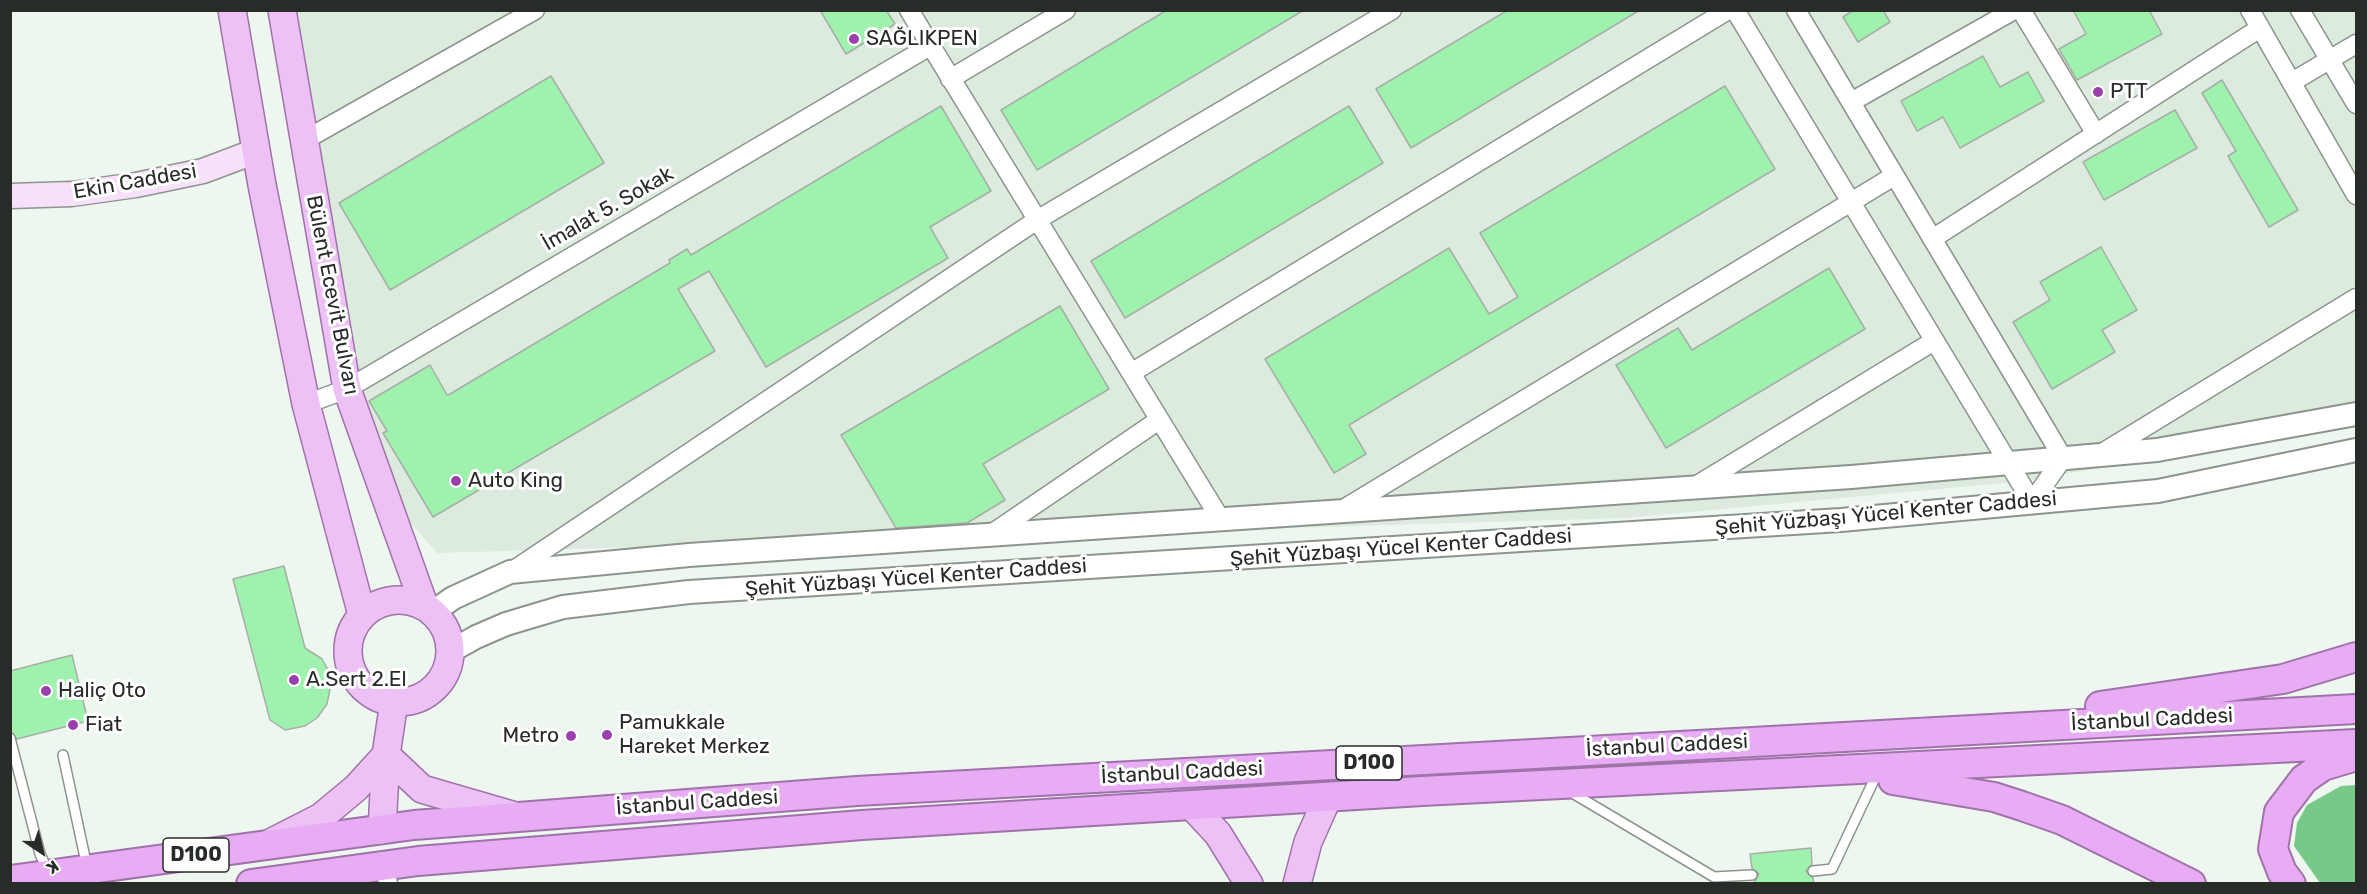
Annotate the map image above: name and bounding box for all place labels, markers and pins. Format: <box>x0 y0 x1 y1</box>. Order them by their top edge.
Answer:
place label: SAĞLIKPEN <box>866 26 978 52</box>
marker: SAĞLIKPEN <box>847 32 861 46</box>
place label: PTT <box>2110 79 2148 105</box>
marker: PTT <box>2091 85 2105 99</box>
place label: Auto King <box>468 468 563 494</box>
marker: Auto King <box>449 474 463 488</box>
place label: A.Sert 2.El <box>306 667 407 693</box>
marker: A.Sert 2.El <box>287 673 301 687</box>
place label: Haliç Oto <box>58 678 146 704</box>
marker: Haliç Oto <box>39 684 53 698</box>
place label: Pamukkale Hareket Merkez <box>619 710 770 760</box>
place label: Fiat <box>85 712 122 738</box>
marker: Fiat <box>66 718 80 732</box>
place label: Metro <box>503 723 559 749</box>
marker: Pamukkale Hareket Merkez <box>600 728 614 742</box>
marker: Metro <box>564 729 578 743</box>

